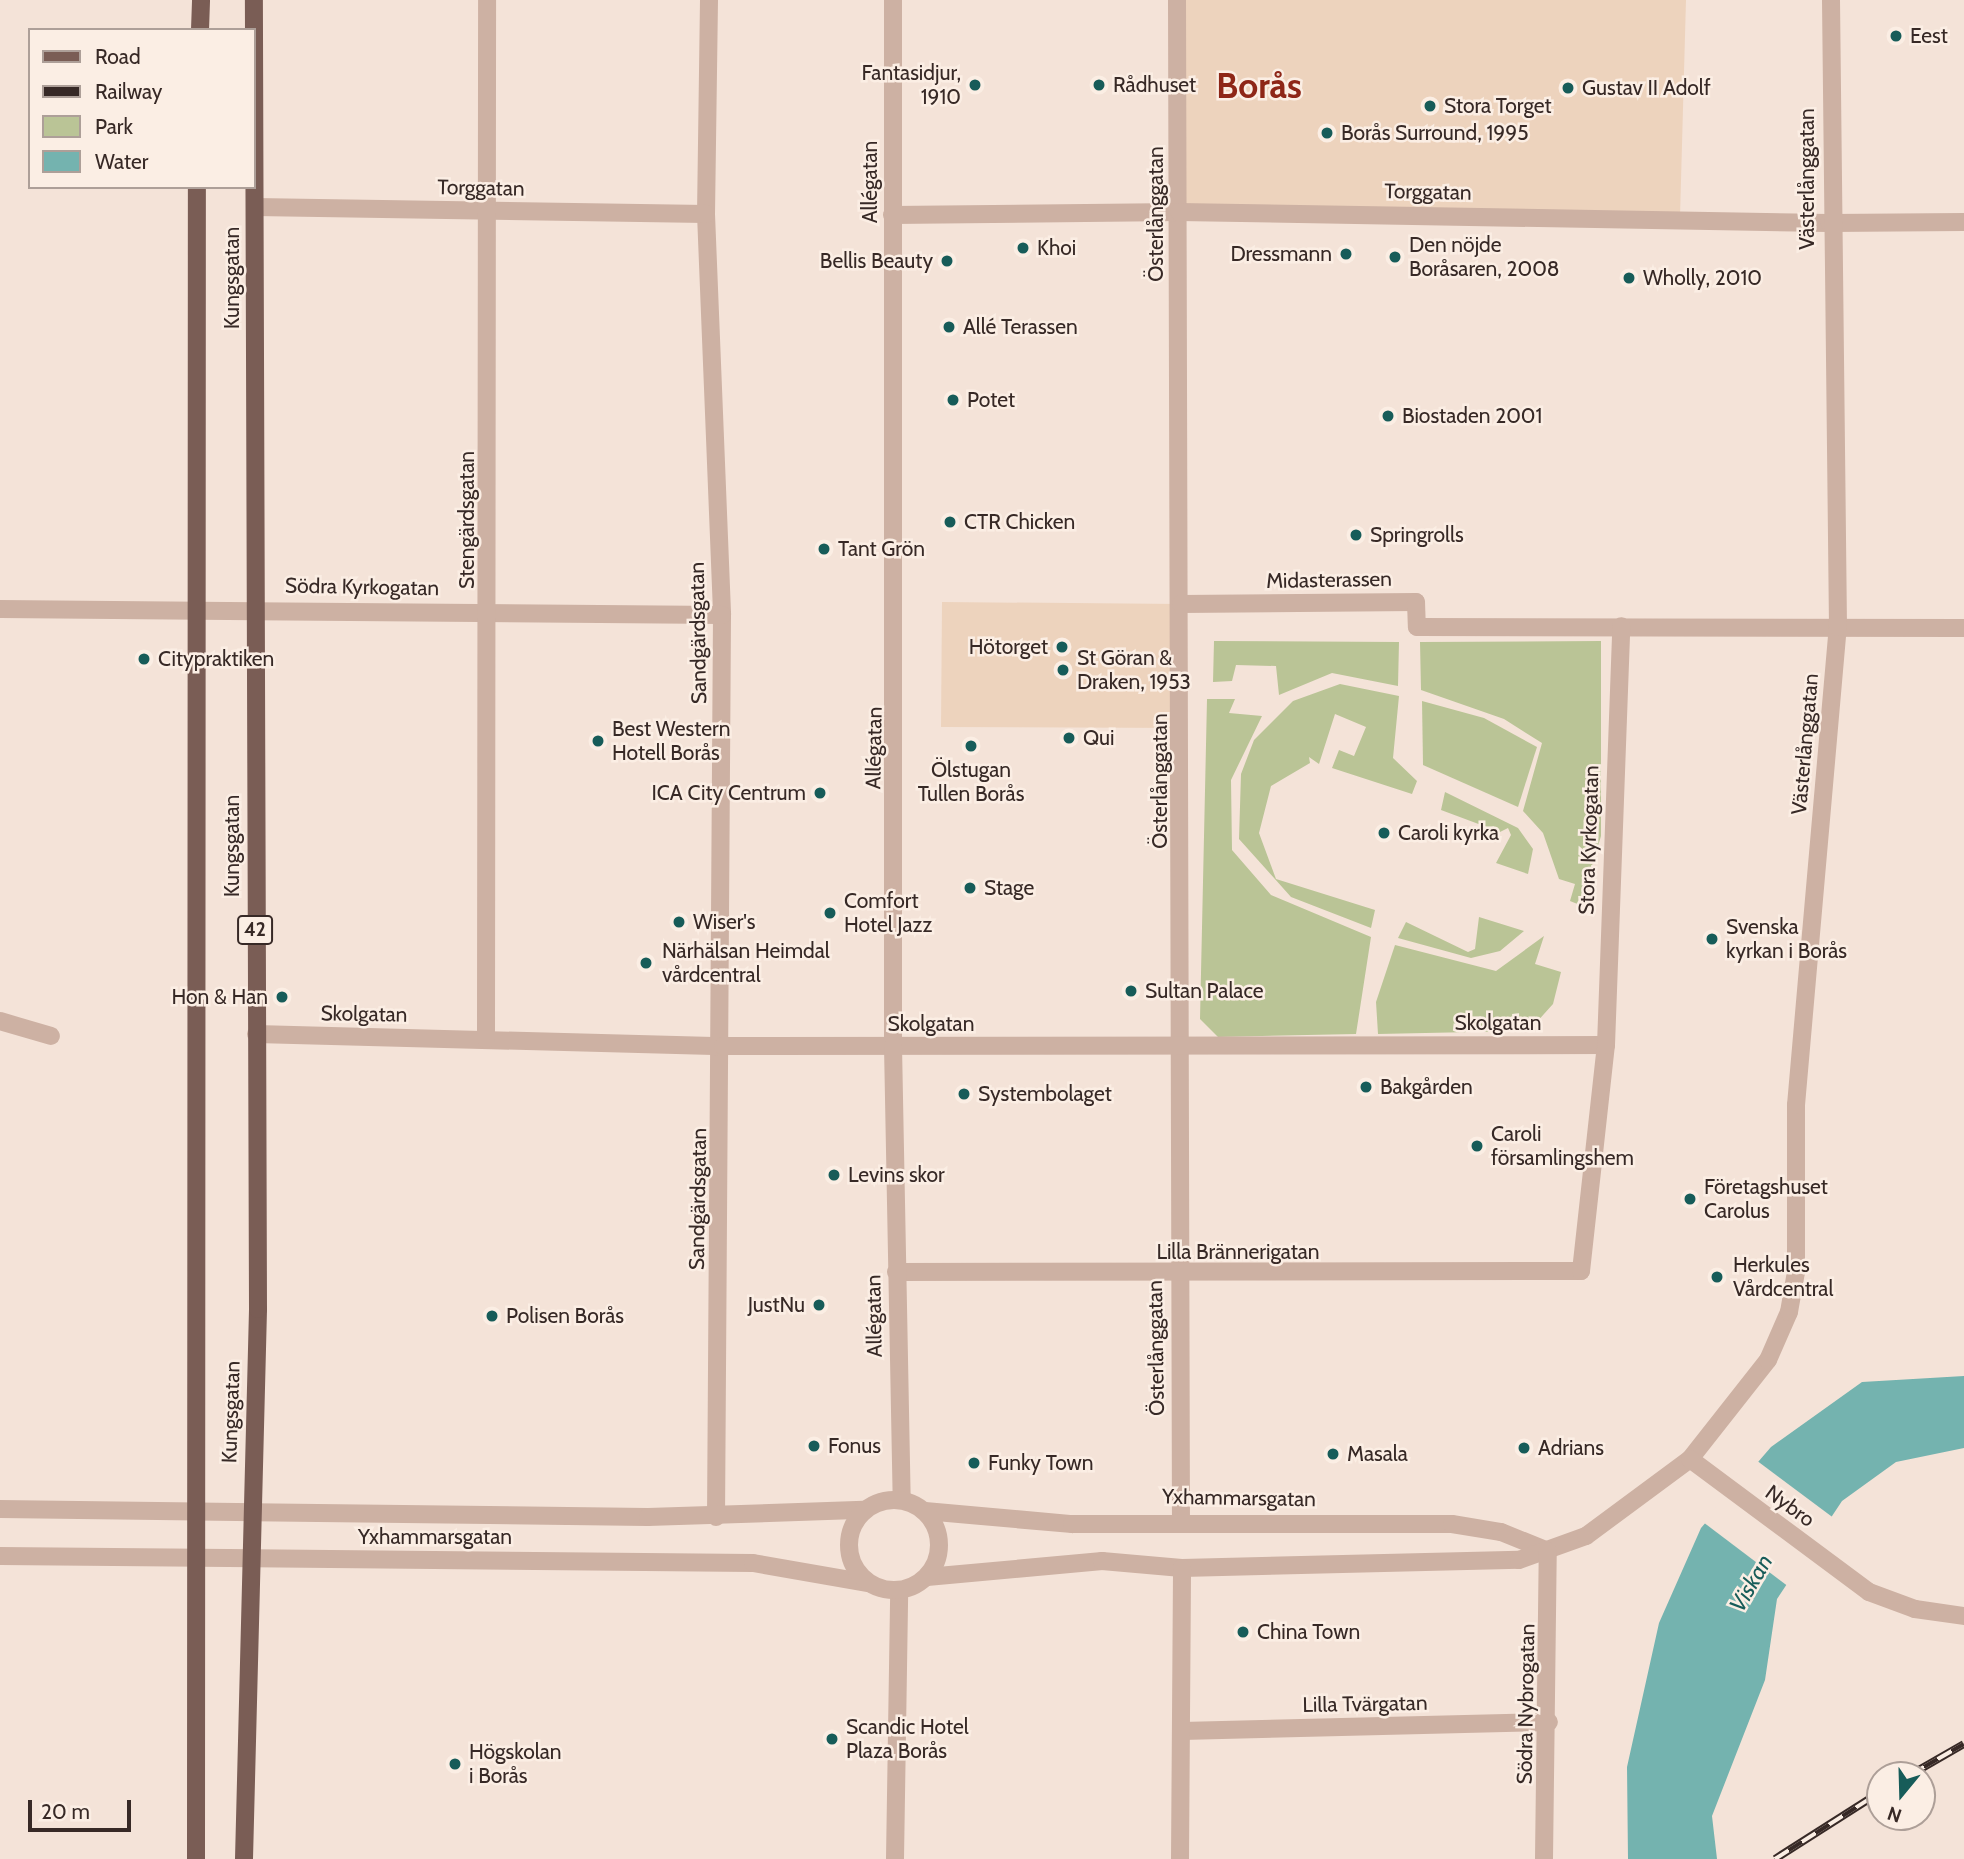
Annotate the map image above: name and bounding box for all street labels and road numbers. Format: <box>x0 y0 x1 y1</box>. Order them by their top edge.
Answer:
street label: Västerlånggatan <box>1794 108 1820 250</box>
street label: Allégatan <box>857 141 883 223</box>
street label: Österlånggatan <box>1143 146 1169 282</box>
street label: Torggatan <box>437 175 525 201</box>
street label: Torggatan <box>1384 179 1472 205</box>
street label: Kungsgatan <box>219 227 245 329</box>
street label: Stengärdsgatan <box>454 451 480 589</box>
street label: Sandgärdsgatan <box>684 562 712 704</box>
street label: Midasterassen <box>1266 566 1392 594</box>
street label: Södra Kyrkogatan <box>285 573 439 601</box>
street label: Västerlånggatan <box>1786 672 1824 816</box>
street label: Allégatan <box>861 707 887 789</box>
street label: Österlånggatan <box>1147 713 1173 849</box>
street label: Stora Kyrkogatan <box>1574 765 1604 915</box>
street label: Kungsgatan <box>219 795 245 897</box>
road number: 42 <box>236 914 274 946</box>
street label: Skolgatan <box>320 1001 408 1027</box>
street label: Skolgatan <box>1455 1010 1541 1036</box>
street label: Skolgatan <box>888 1011 974 1037</box>
street label: Sandgärdsgatan <box>684 1128 712 1270</box>
street label: Lilla Brännerigatan <box>1156 1239 1320 1265</box>
street label: Allégatan <box>861 1275 887 1357</box>
street label: Österlånggatan <box>1142 1280 1170 1416</box>
street label: Kungsgatan <box>217 1360 245 1464</box>
street label: Nybro <box>1760 1480 1820 1532</box>
street label: Yxhammarsgatan <box>1162 1484 1316 1512</box>
street label: Yxhammarsgatan <box>358 1524 512 1550</box>
street label: Södra Nybrogatan <box>1512 1623 1540 1785</box>
street label: Lilla Tvärgatan <box>1302 1690 1428 1718</box>

